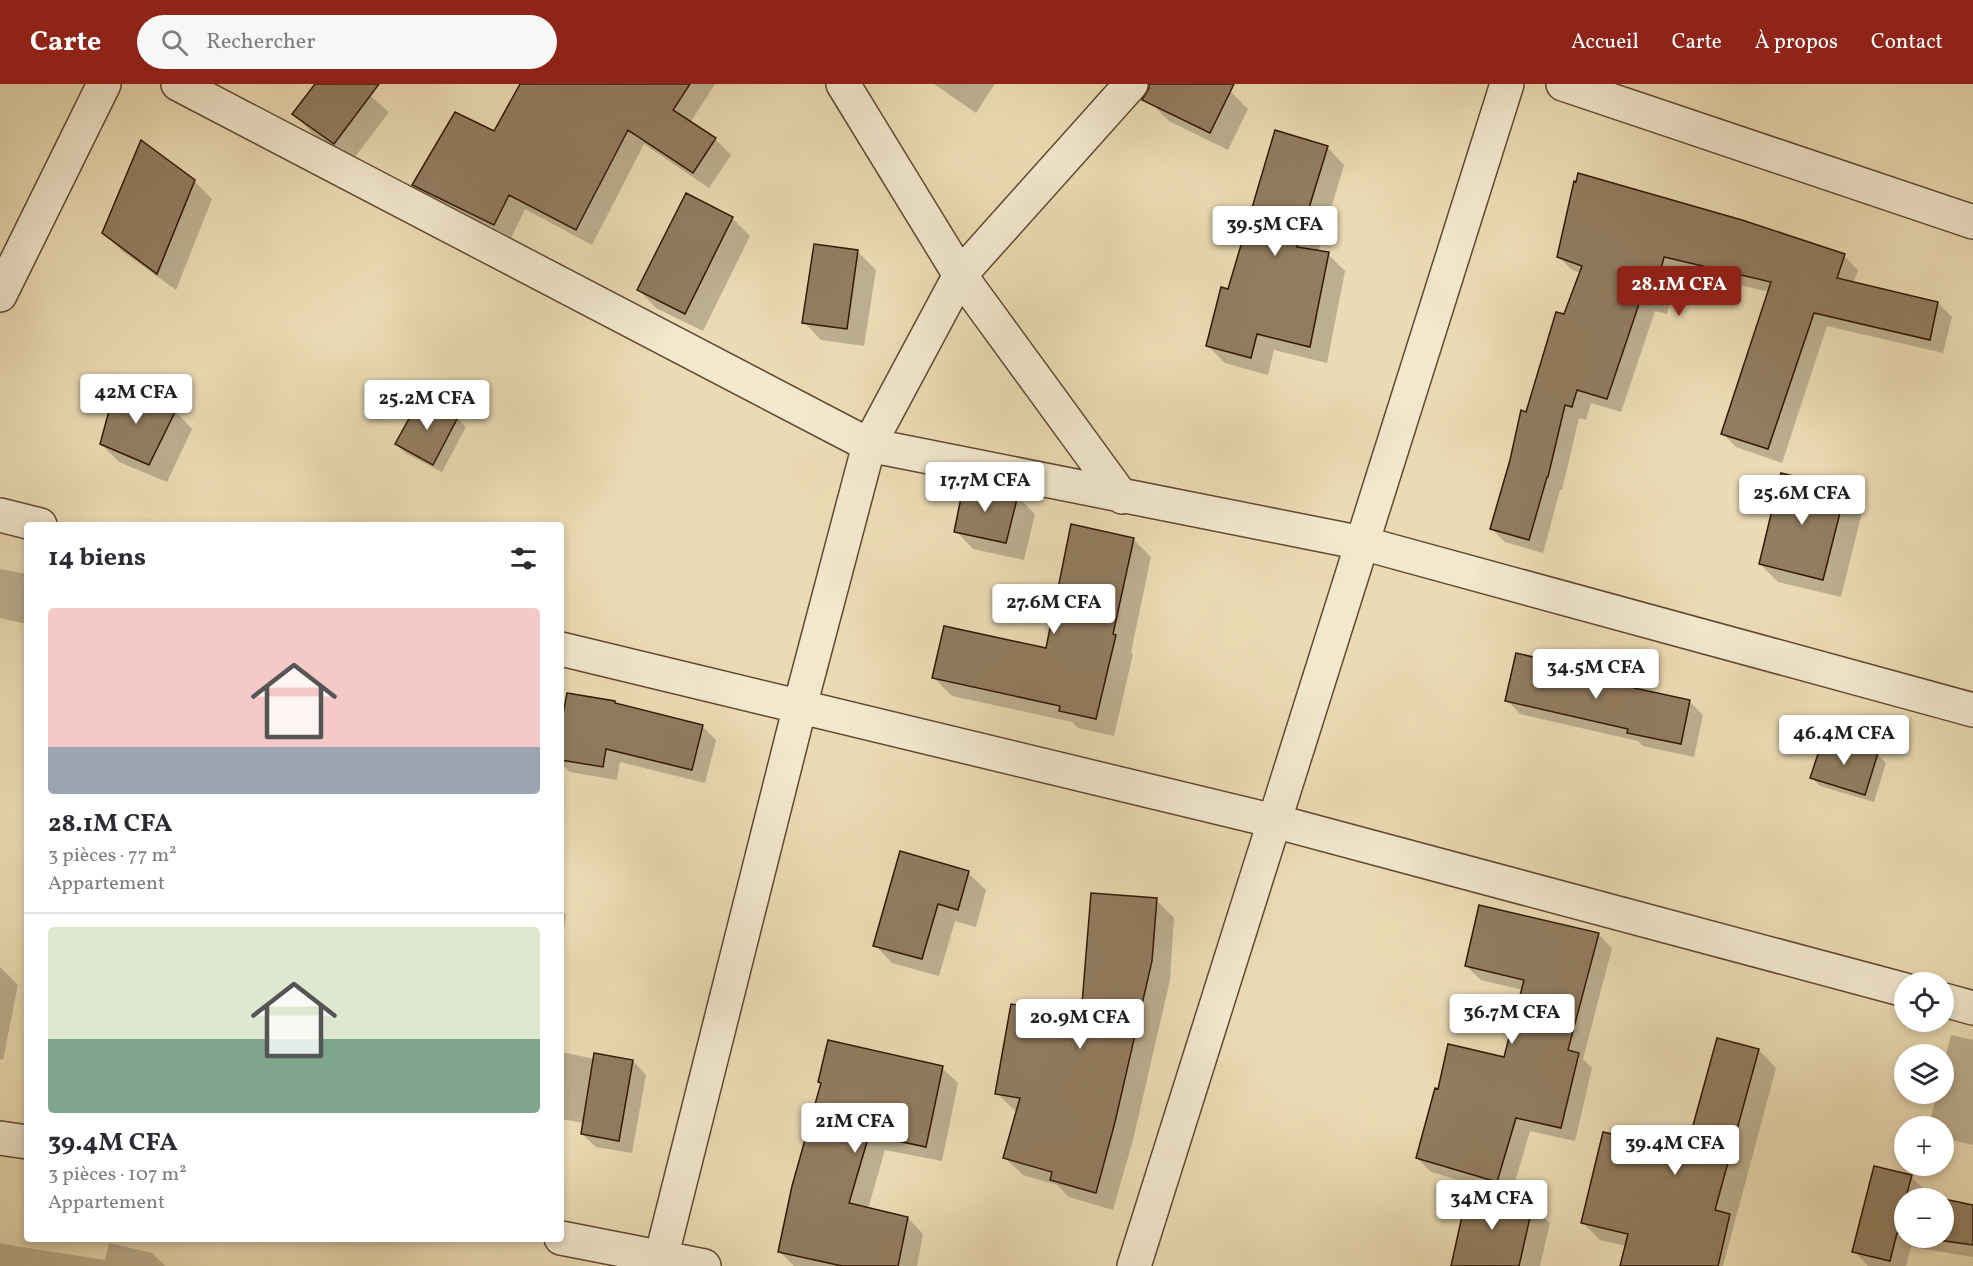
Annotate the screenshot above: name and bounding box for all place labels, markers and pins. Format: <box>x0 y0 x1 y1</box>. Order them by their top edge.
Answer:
pin: 39.5M CFA <box>1206 206 1344 257</box>
pin: 28.1M CFA <box>1610 266 1748 317</box>
pin: 42M CFA <box>81 374 191 425</box>
pin: 25.2M CFA <box>358 380 496 431</box>
pin: 17.7M CFA <box>916 462 1054 513</box>
pin: 25.6M CFA <box>1733 475 1871 526</box>
pin: 27.6M CFA <box>985 584 1123 635</box>
pin: 34.5M CFA <box>1527 649 1665 700</box>
pin: 46.4M CFA <box>1775 715 1913 766</box>
pin: 36.7M CFA <box>1443 994 1581 1045</box>
pin: 20.9M CFA <box>1011 999 1149 1050</box>
pin: 21M CFA <box>800 1103 910 1154</box>
pin: 39.4M CFA <box>1606 1125 1744 1176</box>
pin: 34M CFA <box>1437 1180 1547 1231</box>

